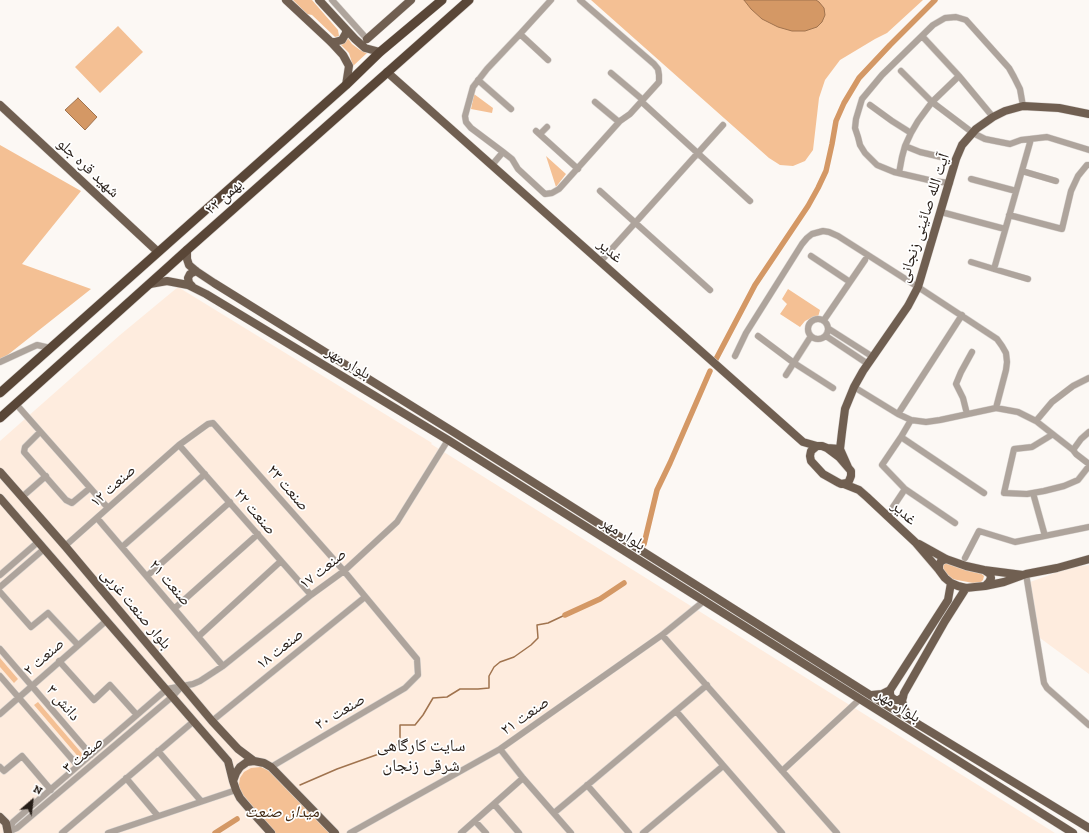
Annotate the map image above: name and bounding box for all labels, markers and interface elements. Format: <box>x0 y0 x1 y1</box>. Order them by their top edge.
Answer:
street label: شهید قره جلو <box>53 134 123 202</box>
street label: آیت الله صائینی زنجانی <box>894 151 954 285</box>
street label: ۲۲ بهمن <box>201 175 247 219</box>
street label: غدیر <box>593 235 627 267</box>
street label: بلوار مهر <box>322 342 374 384</box>
street label: صنعت ۱۲ <box>86 460 140 512</box>
street label: صنعت ۲۳ <box>263 461 313 515</box>
street label: صنعت ۲۲ <box>230 485 280 539</box>
street label: غدیر <box>887 497 921 529</box>
street label: بلوار مهر <box>597 513 649 555</box>
street label: صنعت ۱۷ <box>296 544 350 594</box>
street label: صنعت ۲۱ <box>145 556 195 610</box>
street label: بلوار صنعت غربی <box>97 565 175 653</box>
street label: صنعت ۱۸ <box>253 624 307 674</box>
street label: صنعت ۲ <box>20 634 68 680</box>
street label: دانش ۳ <box>42 681 84 725</box>
street label: بلوار مهر <box>872 685 924 727</box>
street label: صنعت ۲۰ <box>312 690 368 734</box>
street label: صنعت ۲۱ <box>497 692 553 740</box>
street label: صنعت ۳ <box>59 732 107 778</box>
district label: سایت کارگاهی شرقی زنجان <box>377 736 465 776</box>
north arrow <box>12 781 52 821</box>
text: N <box>31 782 45 798</box>
park label: میدان صنعت <box>245 802 319 822</box>

